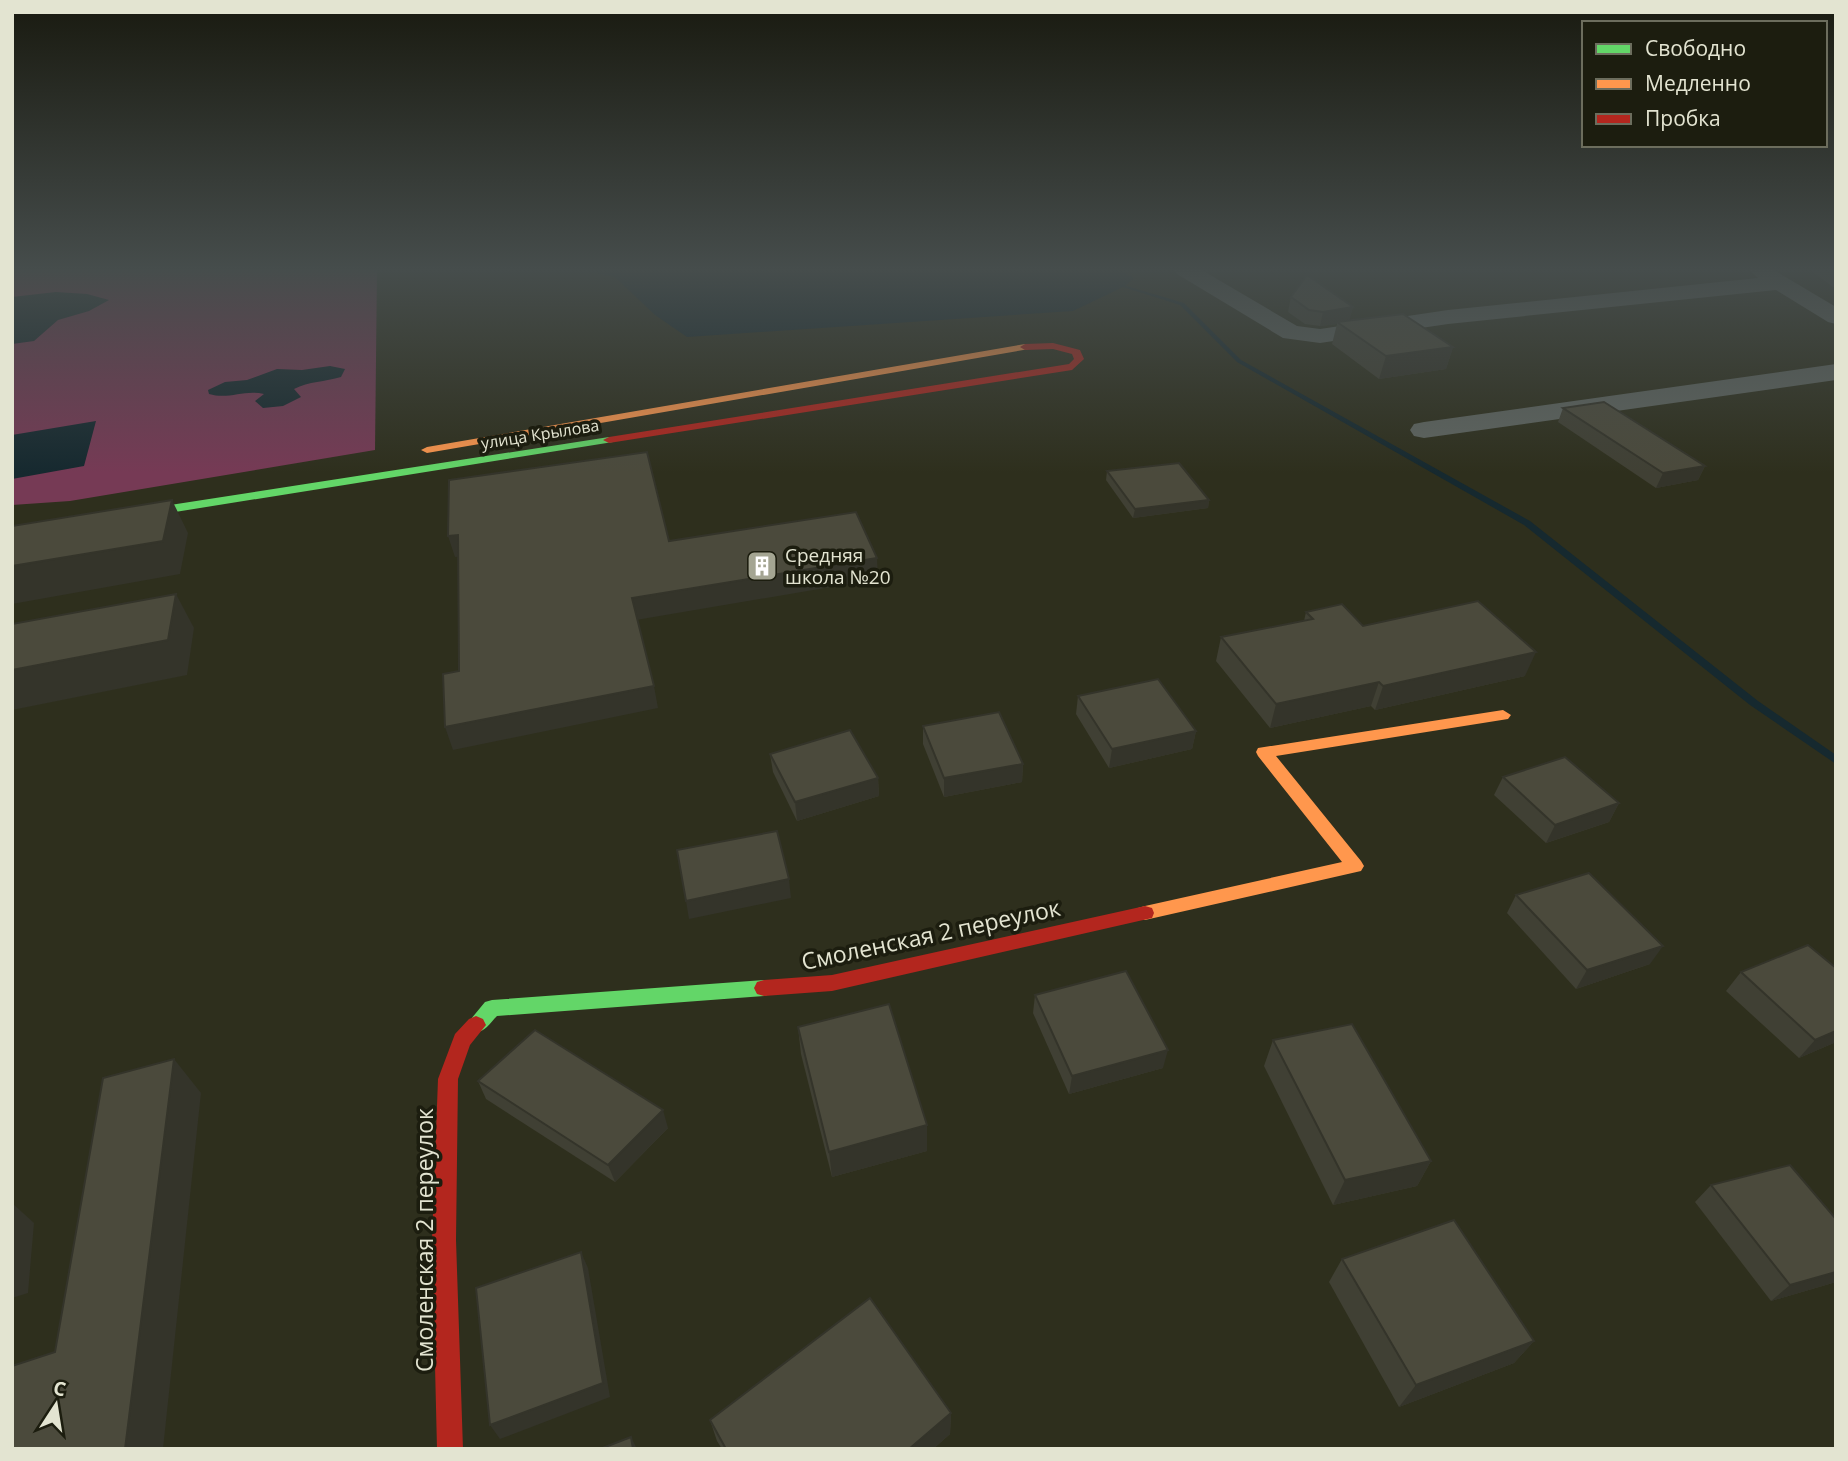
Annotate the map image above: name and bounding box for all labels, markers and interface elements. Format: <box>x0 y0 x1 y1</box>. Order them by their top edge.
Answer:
legend <box>1582 21 1827 147</box>
text: Свободно <box>1645 34 1746 62</box>
text: Медленно <box>1645 69 1751 97</box>
text: Пробка <box>1645 104 1721 132</box>
street label: улица Крылова <box>479 414 601 454</box>
place label: Средняя школа №20 <box>785 542 891 590</box>
building icon: Средняя школа №20 <box>745 549 779 583</box>
street label: Смоленская 2 переулок <box>798 891 1063 977</box>
street label: Смоленская 2 переулок <box>408 1108 440 1372</box>
north arrow <box>21 1370 91 1440</box>
text: С <box>51 1374 68 1402</box>

